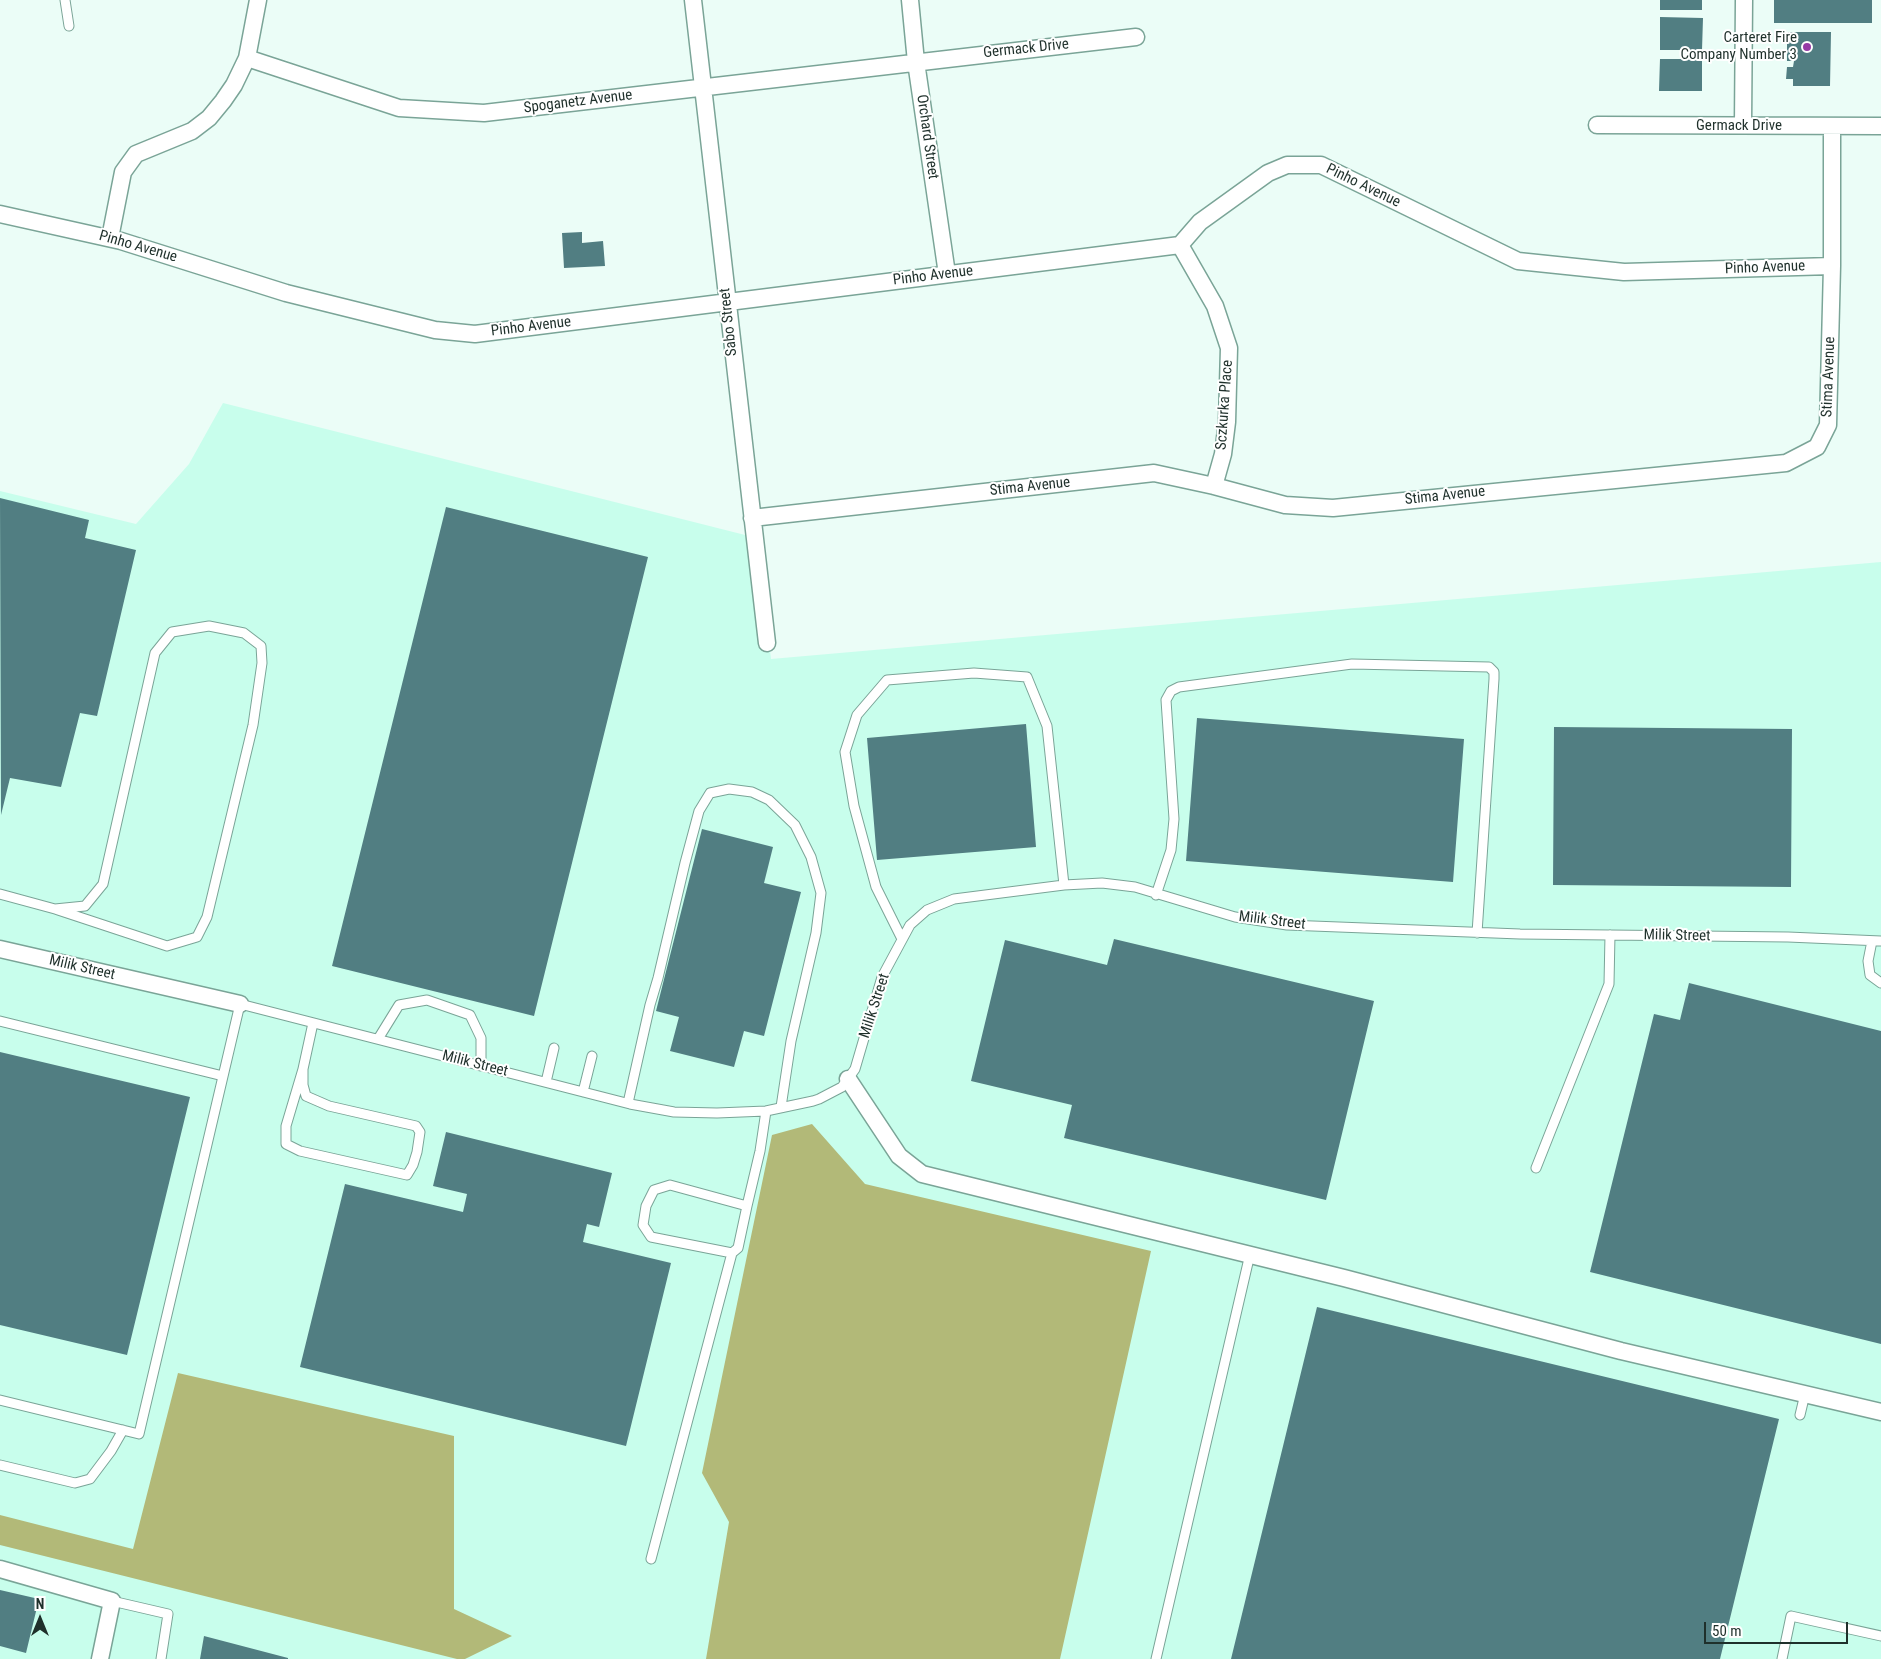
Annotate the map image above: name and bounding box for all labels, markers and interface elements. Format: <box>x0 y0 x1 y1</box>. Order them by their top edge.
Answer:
place label: Carteret Fire Company Number 3 <box>1680 29 1797 64</box>
street label: Germack Drive <box>982 36 1070 62</box>
marker: Carteret Fire Company Number 3 <box>1801 41 1813 53</box>
street label: Spoganetz Avenue <box>523 86 633 118</box>
street label: Orchard Street <box>912 94 942 180</box>
street label: Germack Drive <box>1696 117 1782 135</box>
street label: Pinho Avenue <box>1323 160 1403 212</box>
street label: Pinho Avenue <box>97 227 179 267</box>
street label: Pinho Avenue <box>1725 258 1805 278</box>
street label: Pinho Avenue <box>892 262 974 290</box>
street label: Sabo Street <box>716 287 742 357</box>
street label: Pinho Avenue <box>490 313 572 341</box>
street label: Stima Avenue <box>1819 336 1839 418</box>
street label: Sczkurka Place <box>1213 359 1237 451</box>
street label: Stima Avenue <box>989 474 1071 500</box>
street label: Stima Avenue <box>1404 483 1486 509</box>
street label: Milik Street <box>1238 908 1306 934</box>
street label: Milik Street <box>1643 926 1711 946</box>
street label: Milik Street <box>47 952 117 984</box>
street label: Milik Street <box>856 971 894 1041</box>
street label: Milik Street <box>440 1047 510 1081</box>
north arrow <box>15 1594 65 1644</box>
text: N <box>36 1596 44 1612</box>
scale bar <box>1706 1612 1850 1644</box>
text: 50 m <box>1712 1622 1742 1640</box>

